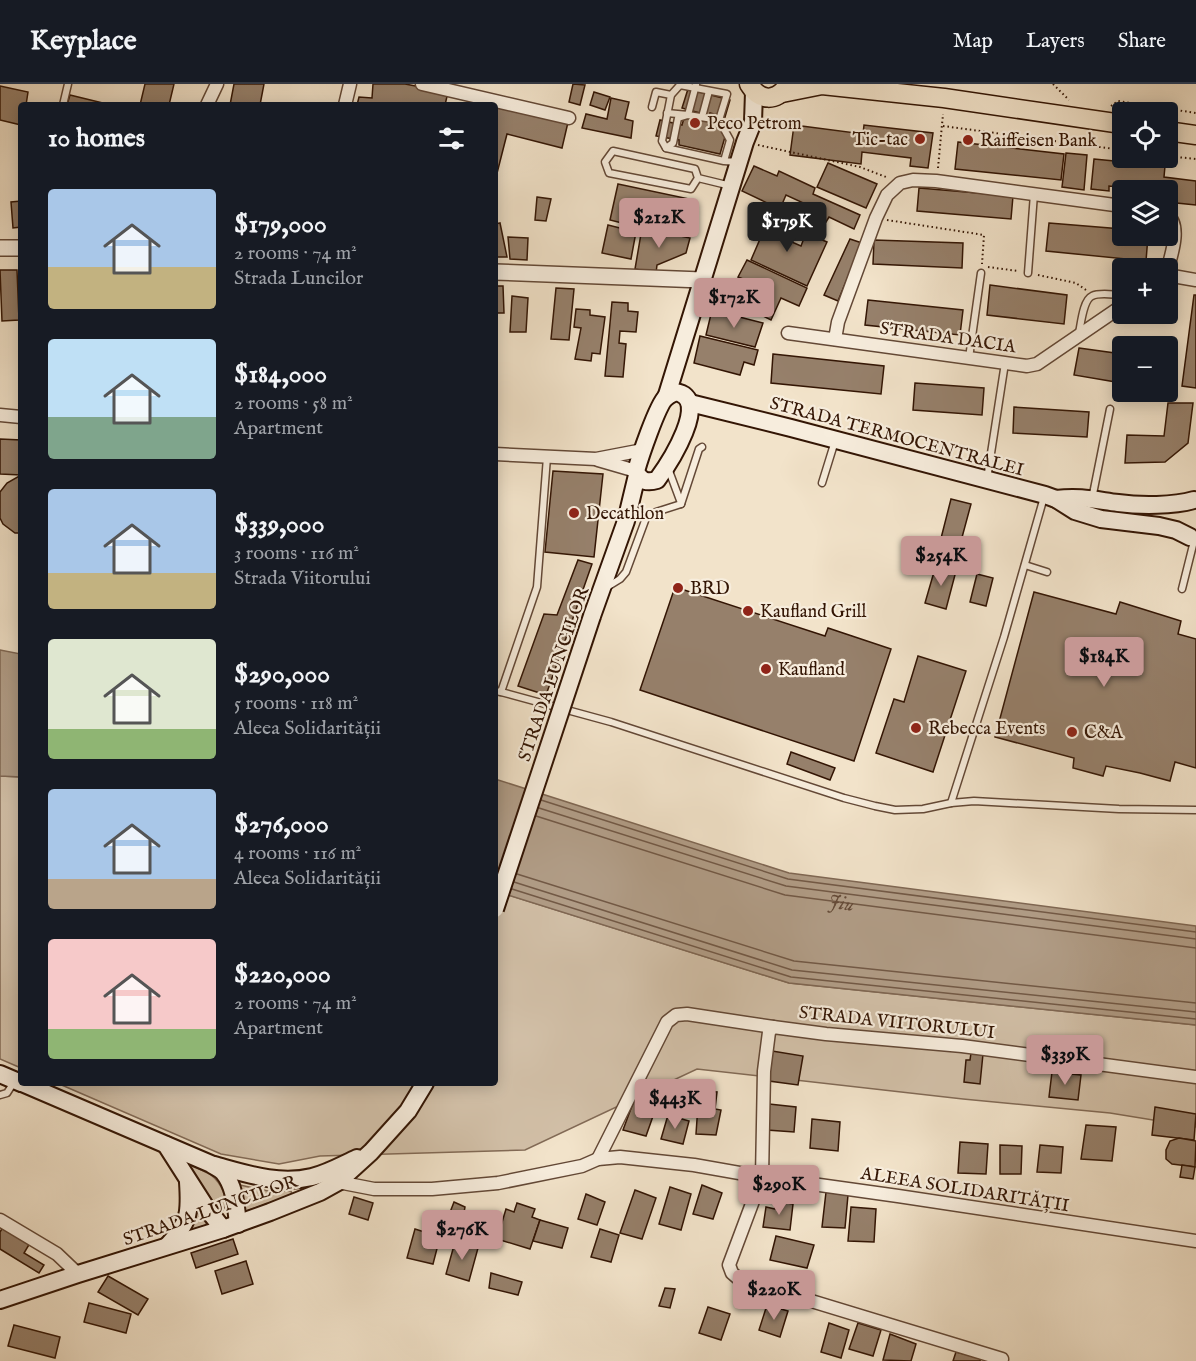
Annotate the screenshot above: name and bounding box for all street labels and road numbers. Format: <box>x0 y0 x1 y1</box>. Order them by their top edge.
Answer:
street label: STRADA DACIA <box>878 318 1018 360</box>
street label: STRADA TERMOCENTRALEI <box>767 392 1026 483</box>
street label: STRADA LUNCILOR <box>514 583 596 765</box>
street label: STRADA VIITORULUI <box>798 1002 996 1045</box>
street label: ALEEA SOLIDARITĂȚII <box>858 1160 1071 1218</box>
street label: STRADA LUNCILOR <box>120 1170 302 1252</box>

